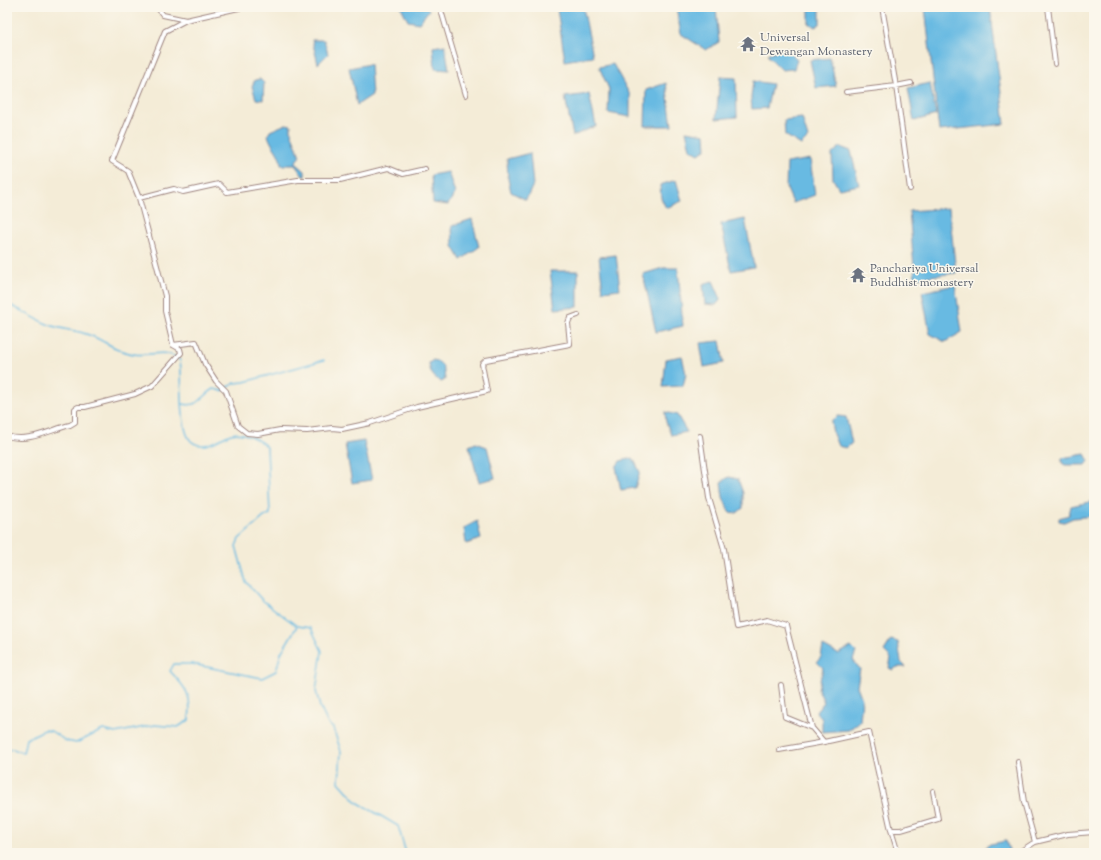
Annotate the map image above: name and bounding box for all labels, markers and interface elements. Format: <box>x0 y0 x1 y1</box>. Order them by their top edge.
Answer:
place label: Universal Dewangan Monastery <box>760 29 872 61</box>
temple icon: Universal Dewangan Monastery <box>739 35 757 53</box>
place label: Panchariya Universal Buddhist monastery <box>870 260 979 292</box>
temple icon: Panchariya Universal Buddhist monastery <box>849 266 867 284</box>

